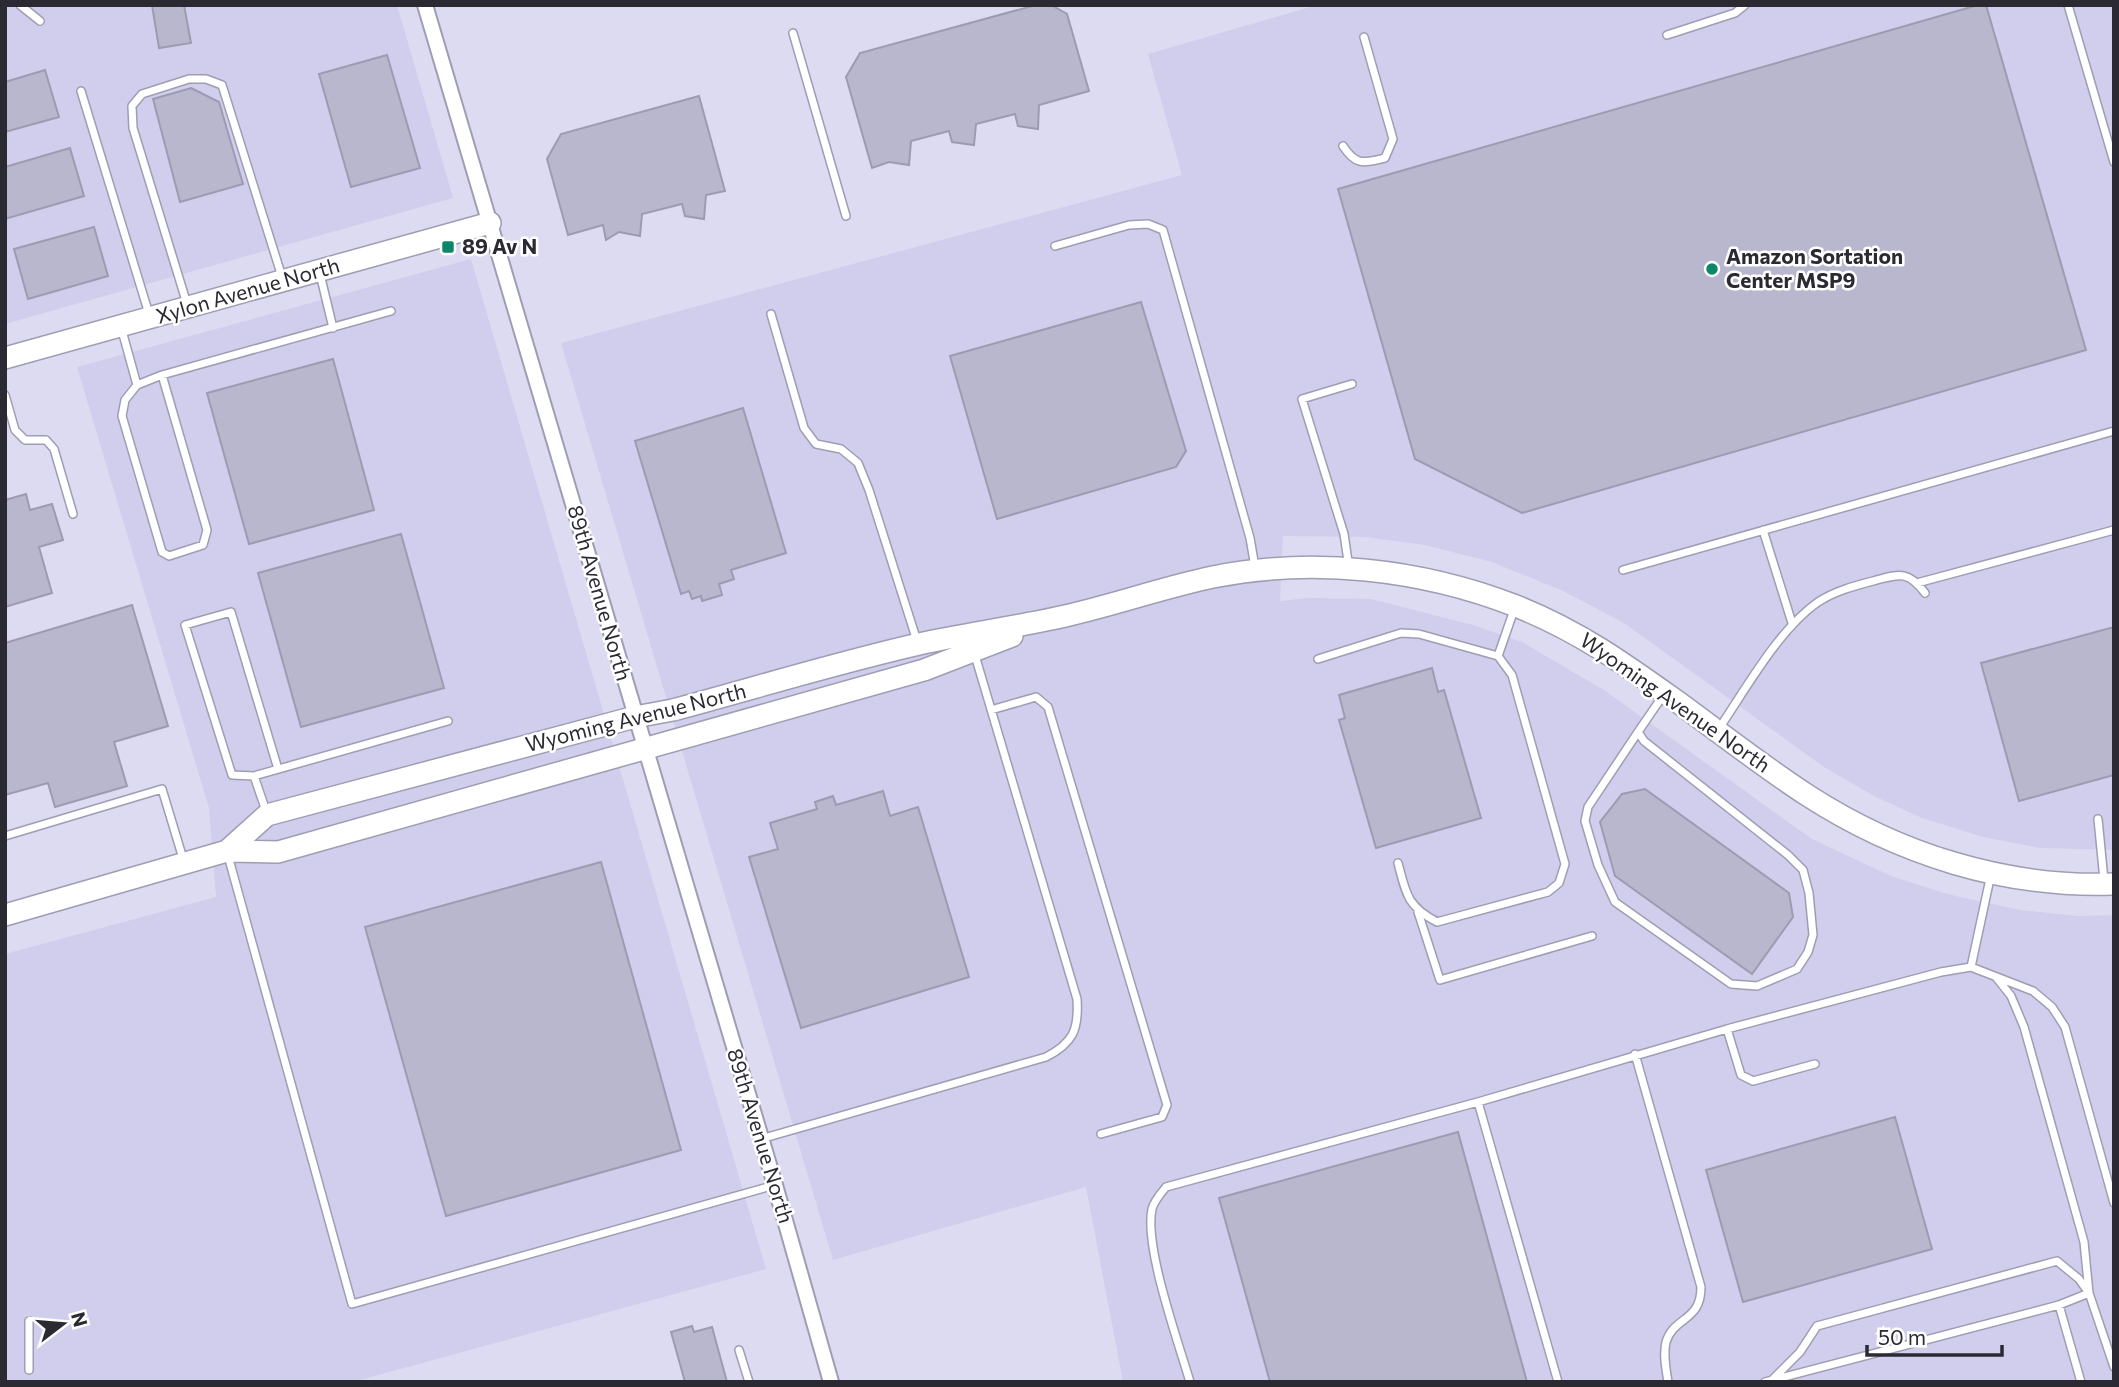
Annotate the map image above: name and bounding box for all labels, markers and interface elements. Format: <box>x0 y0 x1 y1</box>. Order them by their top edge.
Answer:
place label: 89 Av N <box>462 233 537 258</box>
marker: 89 Av N <box>440 239 456 255</box>
place label: Amazon Sortation Center MSP9 <box>1726 243 1903 292</box>
street label: Xylon Avenue North <box>153 251 342 328</box>
marker: Amazon Sortation Center MSP9 <box>1704 261 1720 277</box>
street label: 89th Avenue North <box>563 502 637 683</box>
street label: Wyoming Avenue North <box>1576 627 1776 777</box>
street label: Wyoming Avenue North <box>523 677 748 756</box>
street label: 89th Avenue North <box>723 1045 800 1226</box>
north arrow <box>28 1289 98 1359</box>
text: N <box>67 1309 93 1329</box>
scale bar <box>1867 1314 2002 1358</box>
text: 50 m <box>1878 1324 1926 1349</box>

